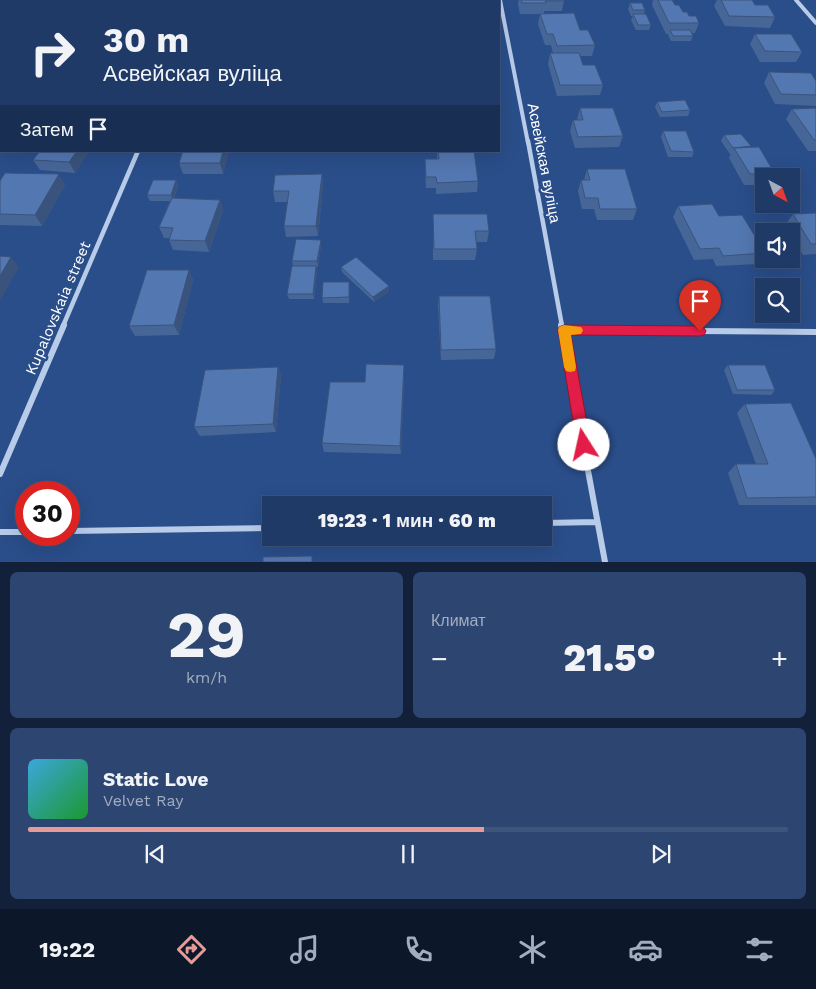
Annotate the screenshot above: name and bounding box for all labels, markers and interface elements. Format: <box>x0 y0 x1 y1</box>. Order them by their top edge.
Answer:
text: 30 m <box>103 19 189 61</box>
icon: right <box>20 20 85 85</box>
text: Асвейская вуліца <box>103 61 282 86</box>
street label: Асвейская вуліца <box>524 101 565 225</box>
icon: arrive <box>84 115 112 143</box>
text: Затем <box>20 118 74 141</box>
north arrow <box>755 168 800 212</box>
map controls <box>755 168 800 323</box>
button: sound <box>755 223 800 268</box>
street label: Kupalovskaia street <box>22 238 95 377</box>
button: search <box>755 278 800 323</box>
pin <box>679 280 721 331</box>
icon: arrive <box>686 287 714 315</box>
position arrow <box>557 418 609 470</box>
speed limit sign: 30 <box>15 481 80 546</box>
text: 19:23 · 1 мин · 60 m <box>318 509 496 532</box>
text: 29 <box>167 597 246 673</box>
text: Климат <box>431 611 485 630</box>
text: 21.5° <box>563 636 656 680</box>
text: − <box>431 642 448 675</box>
text: + <box>771 642 788 675</box>
text: km/h <box>186 668 227 687</box>
text: Static Love <box>103 768 208 791</box>
text: Velvet Ray <box>103 791 183 810</box>
icon: previous <box>141 840 169 868</box>
icon: pause <box>394 840 422 868</box>
icon: next <box>647 840 675 868</box>
icon: directions <box>174 932 209 967</box>
icon: music <box>287 932 322 967</box>
icon: phone <box>401 932 436 967</box>
icon: climate <box>515 932 550 967</box>
icon: car <box>628 932 663 967</box>
icon: filters <box>742 932 777 967</box>
text: 19:22 <box>39 937 95 962</box>

